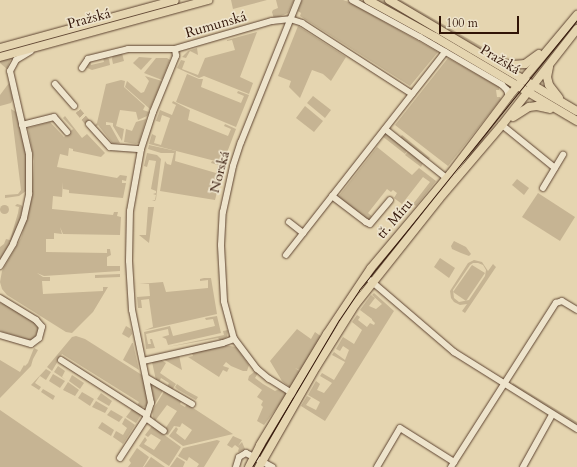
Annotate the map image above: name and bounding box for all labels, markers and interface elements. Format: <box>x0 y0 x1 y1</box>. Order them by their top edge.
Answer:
street label: Pražská <box>66 5 112 33</box>
street label: Rumunská <box>183 8 249 42</box>
scale bar <box>441 8 521 34</box>
text: 100 m <box>446 15 478 31</box>
street label: Pražská <box>477 41 523 79</box>
street label: Norská <box>206 149 234 195</box>
street label: tř. Míru <box>373 196 417 242</box>

